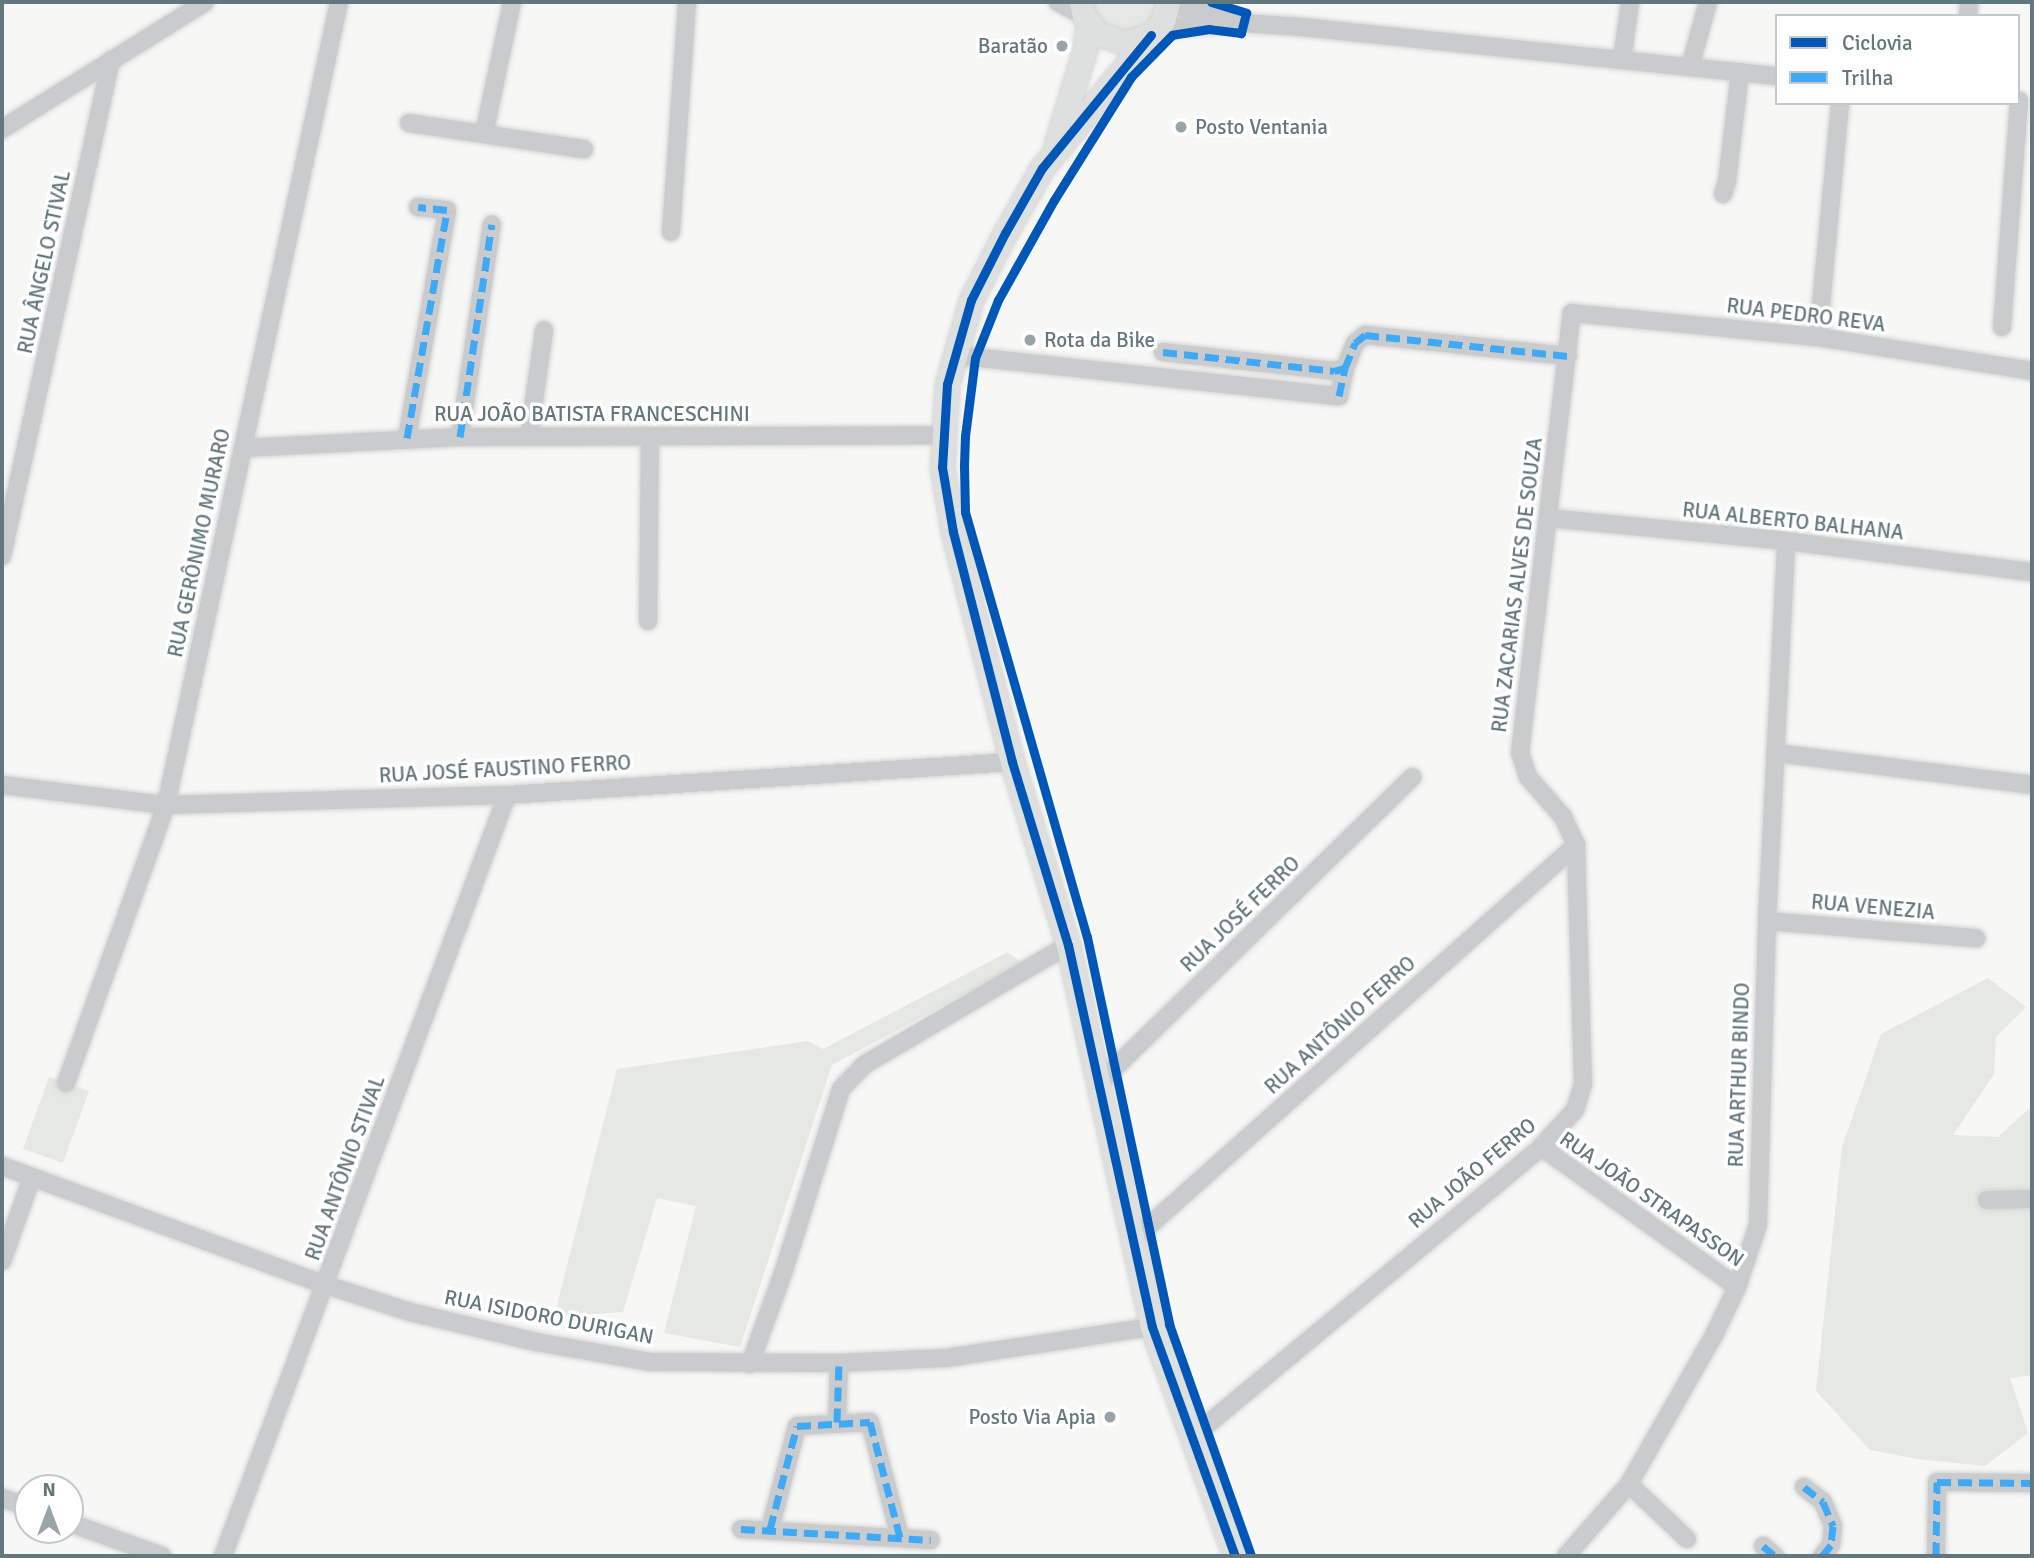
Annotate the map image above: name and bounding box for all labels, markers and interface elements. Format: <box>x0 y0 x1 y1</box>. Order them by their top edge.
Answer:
legend <box>1775 14 2020 105</box>
text: Ciclovia <box>1842 30 1913 56</box>
place label: Baratão <box>978 33 1048 59</box>
marker: Baratão <box>1054 38 1070 54</box>
text: Trilha <box>1842 65 1893 91</box>
place label: Posto Ventania <box>1195 114 1328 140</box>
marker: Posto Ventania <box>1173 119 1189 135</box>
street label: RUA ÂNGELO STIVAL <box>12 168 76 356</box>
street label: RUA PEDRO REVA <box>1725 293 1887 337</box>
place label: Rota da Bike <box>1044 327 1155 353</box>
marker: Rota da Bike <box>1022 332 1038 348</box>
street label: RUA JOÃO BATISTA FRANCESCHINI <box>434 401 750 427</box>
street label: RUA GERÔNIMO MURARO <box>162 426 236 660</box>
street label: RUA ZACARIAS ALVES DE SOUZA <box>1486 436 1548 734</box>
street label: RUA ALBERTO BALHANA <box>1681 497 1905 545</box>
street label: RUA JOSÉ FAUSTINO FERRO <box>378 750 632 788</box>
street label: RUA JOSÉ FERRO <box>1175 851 1305 977</box>
street label: RUA VENEZIA <box>1810 889 1936 925</box>
street label: RUA ANTÔNIO FERRO <box>1259 951 1421 1099</box>
street label: RUA ARTHUR BINDO <box>1723 982 1755 1168</box>
street label: RUA ANTÔNIO STIVAL <box>300 1072 390 1264</box>
street label: RUA JOÃO FERRO <box>1403 1112 1541 1234</box>
street label: RUA JOÃO STRAPASSON <box>1555 1126 1749 1272</box>
street label: RUA ISIDORO DURIGAN <box>442 1284 656 1350</box>
place label: Posto Via Apia <box>969 1404 1096 1430</box>
marker: Posto Via Apia <box>1102 1409 1118 1425</box>
north arrow <box>14 1474 84 1544</box>
text: N <box>42 1478 56 1502</box>

